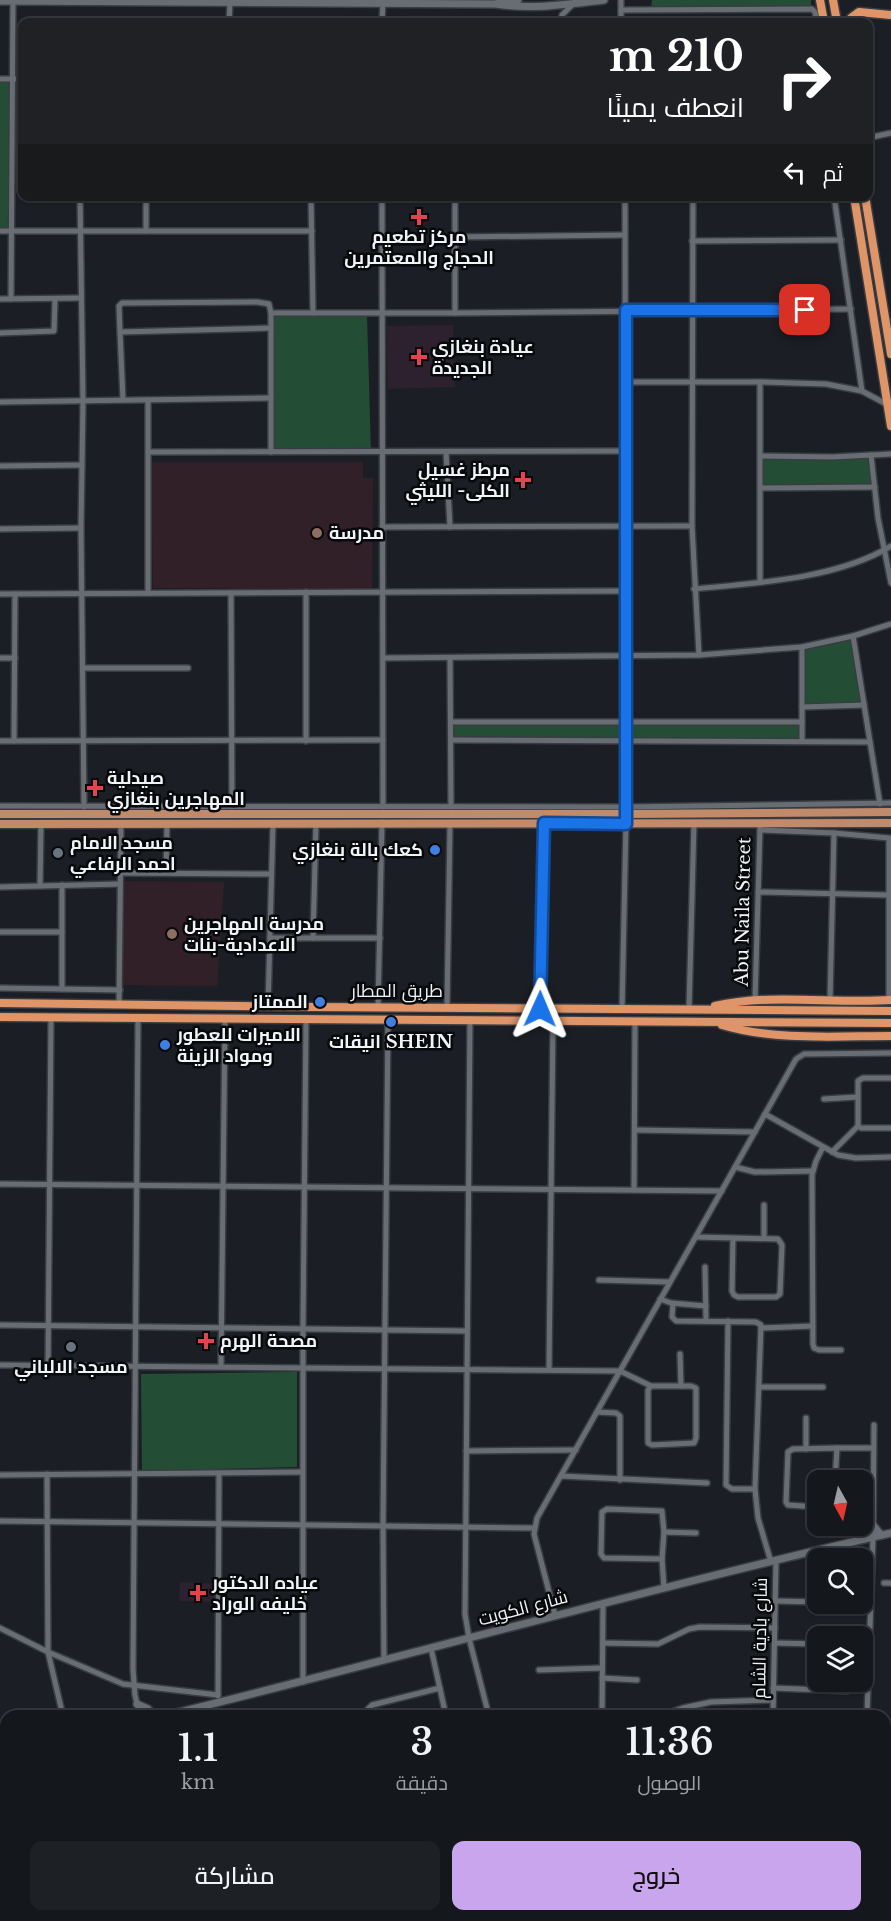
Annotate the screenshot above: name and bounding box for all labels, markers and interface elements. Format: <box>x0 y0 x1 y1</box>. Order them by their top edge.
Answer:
text: 210 m <box>609 30 744 82</box>
icon: right <box>765 42 843 120</box>
text: انعطف يمينًا <box>607 91 744 124</box>
icon: left <box>778 156 811 189</box>
text: ثم <box>823 160 843 187</box>
marker: مركز تطعيم الحجاج والمعتمرين <box>412 210 426 224</box>
place label: مركز تطعيم الحجاج والمعتمرين <box>344 226 494 270</box>
pin <box>779 284 830 335</box>
icon: arrive <box>788 293 821 326</box>
place label: عيادة بنغازي الجديدة <box>432 336 534 379</box>
marker: عيادة بنغازي الجديدة <box>410 348 428 366</box>
place label: مرطز غسيل الكلى- الليثي <box>405 459 510 506</box>
marker: مرطز غسيل الكلى- الليثي <box>514 471 532 489</box>
place label: مدرسة <box>329 522 384 544</box>
marker: مدرسة <box>310 526 324 540</box>
place label: صيدلية المهاجرين بنغازي <box>107 767 245 813</box>
marker: صيدلية المهاجرين بنغازي <box>88 781 102 795</box>
place label: مسجد الامام احمد الرفاعي <box>70 832 176 879</box>
street label: Abu Naila Street <box>731 837 755 988</box>
place label: كعك بالة بنغازي <box>292 839 423 864</box>
marker: كعك بالة بنغازي <box>428 843 442 857</box>
marker: مسجد الامام احمد الرفاعي <box>51 846 65 860</box>
place label: مدرسة المهاجرين الاعدادية-بنات <box>184 913 324 956</box>
marker: مدرسة المهاجرين الاعدادية-بنات <box>165 927 179 941</box>
position arrow <box>508 977 572 1041</box>
street label: طريق المطار <box>350 980 443 1003</box>
place label: الممتاز <box>251 991 308 1013</box>
marker: الممتاز <box>313 995 327 1009</box>
marker: انيقات SHEIN <box>384 1015 398 1029</box>
place label: الاميرات للعطور ومواد الزينة <box>176 1024 301 1067</box>
place label: انيقات SHEIN <box>329 1031 453 1053</box>
marker: الاميرات للعطور ومواد الزينة <box>158 1038 172 1052</box>
place label: مصحة الهرم <box>220 1330 317 1353</box>
marker: مصحة الهرم <box>197 1332 215 1350</box>
marker: مسجد الالباني <box>64 1340 78 1354</box>
place label: مسجد الالباني <box>14 1356 128 1382</box>
north arrow <box>807 1470 873 1536</box>
map controls <box>807 1470 873 1692</box>
button: search <box>807 1548 873 1614</box>
place label: عياده الدكتور خليفه الوراد <box>211 1572 319 1615</box>
street label: شارع بادية الشام <box>748 1577 773 1699</box>
marker: عياده الدكتور خليفه الوراد <box>189 1584 207 1602</box>
street label: شارع الكويت <box>476 1586 570 1631</box>
button: layers <box>807 1626 873 1692</box>
text: 3 <box>410 1720 433 1765</box>
text: 11:36 <box>625 1720 714 1765</box>
text: 1.1 <box>177 1726 218 1771</box>
text: km <box>181 1770 215 1794</box>
text: دقيقة <box>396 1771 448 1795</box>
text: الوصول <box>638 1771 701 1795</box>
button: مشاركة <box>30 1841 440 1910</box>
button: خروج <box>452 1841 861 1910</box>

